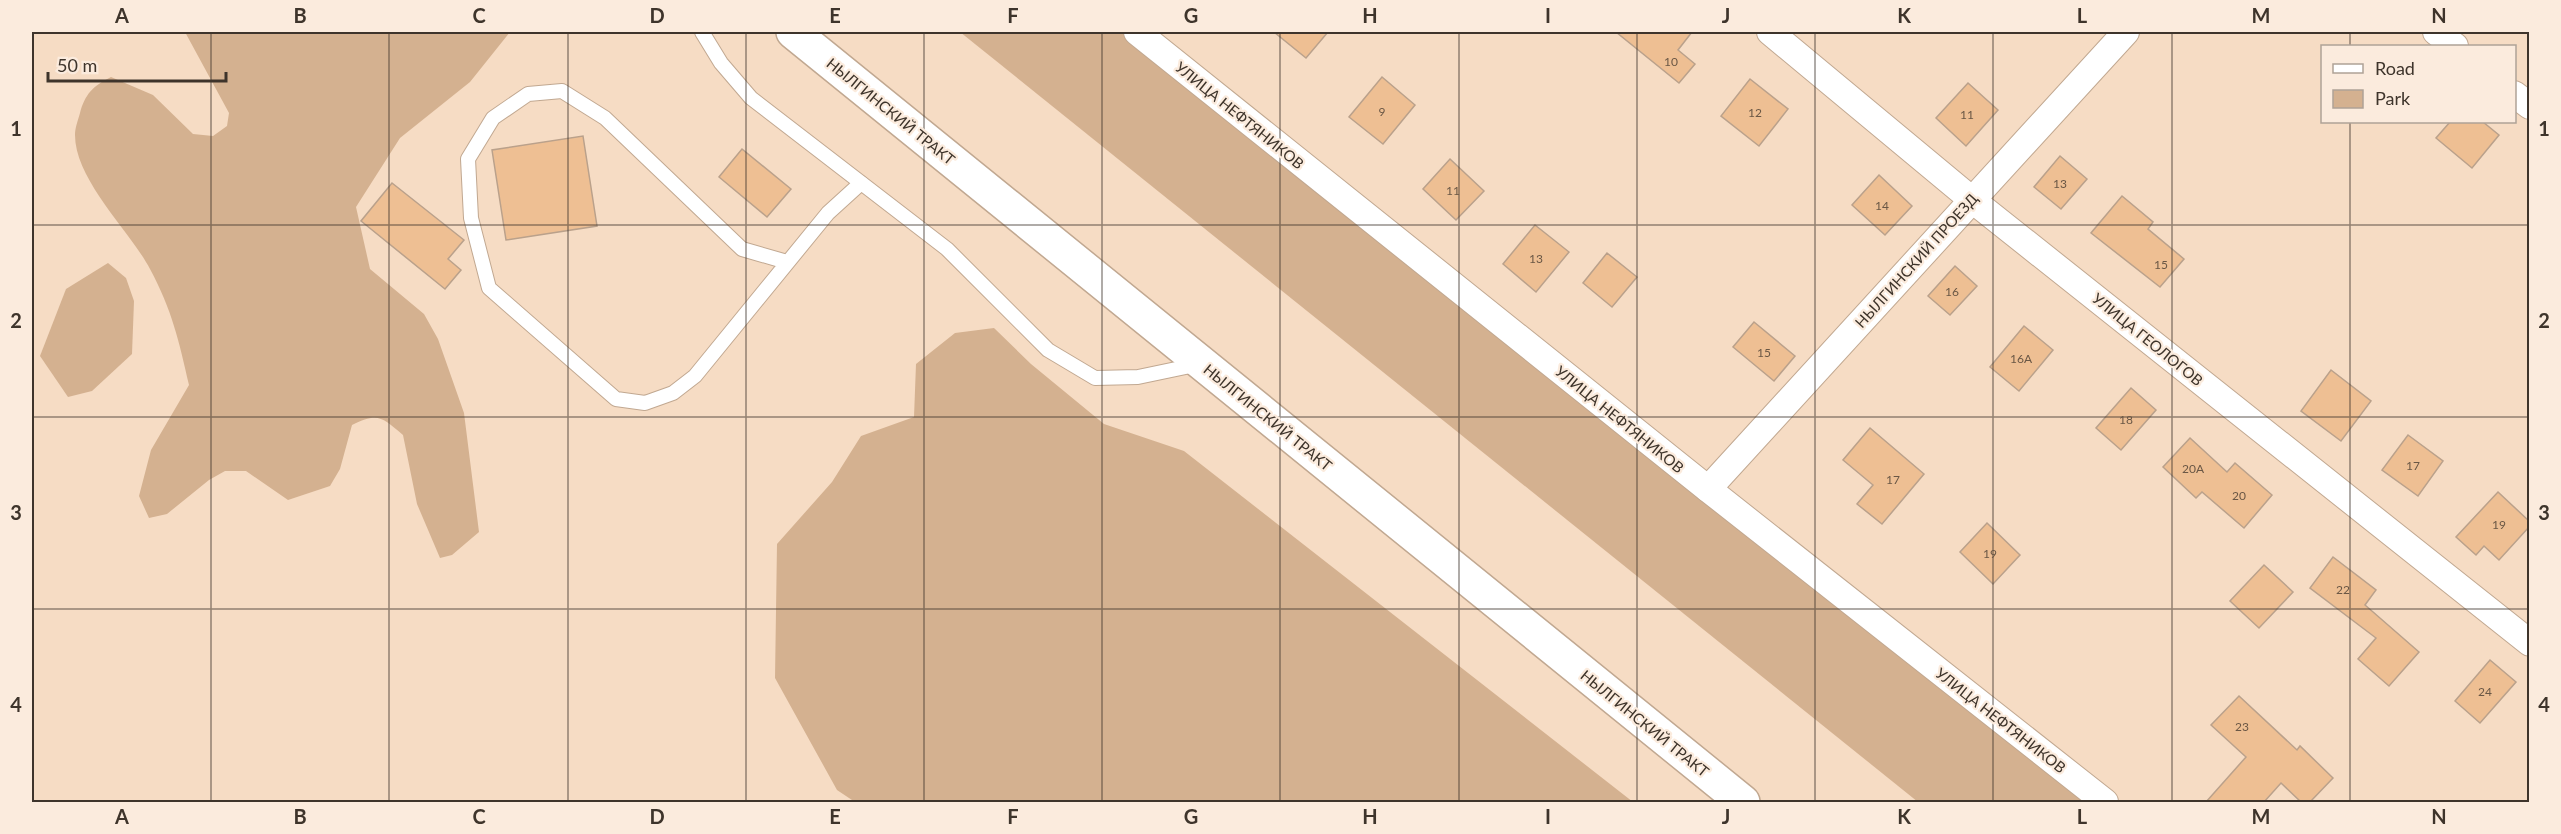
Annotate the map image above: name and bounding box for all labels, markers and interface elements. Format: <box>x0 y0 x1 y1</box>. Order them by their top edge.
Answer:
text: A <box>114 3 129 27</box>
text: B <box>293 3 307 27</box>
text: C <box>472 3 486 27</box>
text: D <box>649 3 665 27</box>
text: E <box>829 3 841 27</box>
text: F <box>1007 3 1019 27</box>
text: G <box>1184 3 1198 27</box>
text: H <box>1362 3 1378 27</box>
text: I <box>1545 3 1551 27</box>
text: J <box>1722 3 1730 27</box>
text: K <box>1897 3 1911 27</box>
text: L <box>2077 3 2088 27</box>
text: M <box>2252 3 2270 27</box>
text: N <box>2431 3 2447 27</box>
scale bar <box>48 45 226 83</box>
legend <box>2321 45 2516 123</box>
text: 50 m <box>57 54 97 76</box>
street label: НЫЛГИНСКИЙ ТРАКТ <box>823 54 959 168</box>
house number: 10 <box>1664 54 1678 69</box>
text: Road <box>2375 57 2415 79</box>
street label: УЛИЦА НЕФТЯНИКОВ <box>1172 58 1308 172</box>
text: Park <box>2375 87 2411 109</box>
house number: 9 <box>1379 104 1386 119</box>
house number: 12 <box>1748 105 1762 120</box>
house number: 11 <box>1960 107 1974 122</box>
text: 1 <box>10 116 22 140</box>
text: 1 <box>2538 116 2550 140</box>
house number: 13 <box>2053 176 2067 191</box>
house number: 11 <box>1446 183 1460 198</box>
street label: НЫЛГИНСКИЙ ПРОЕЗД <box>1851 189 1981 331</box>
house number: 14 <box>1875 198 1889 213</box>
house number: 13 <box>1529 251 1543 266</box>
house number: 15 <box>2154 257 2168 272</box>
house number: 16 <box>1945 284 1959 299</box>
street label: УЛИЦА ГЕОЛОГОВ <box>2089 289 2207 389</box>
text: 2 <box>10 308 22 332</box>
text: 2 <box>2538 308 2550 332</box>
house number: 15 <box>1757 345 1771 360</box>
house number: 16А <box>2010 351 2033 366</box>
street label: НЫЛГИНСКИЙ ТРАКТ <box>1200 360 1336 474</box>
street label: УЛИЦА НЕФТЯНИКОВ <box>1552 362 1688 476</box>
house number: 18 <box>2119 412 2133 427</box>
house number: 17 <box>2406 458 2420 473</box>
house number: 20А <box>2182 461 2205 476</box>
house number: 17 <box>1886 472 1900 487</box>
house number: 20 <box>2232 488 2246 503</box>
text: 3 <box>10 500 22 524</box>
text: 3 <box>2538 500 2550 524</box>
house number: 19 <box>2492 517 2506 532</box>
house number: 19 <box>1983 546 1997 561</box>
house number: 22 <box>2336 582 2350 597</box>
street label: УЛИЦА НЕФТЯНИКОВ <box>1932 664 2070 776</box>
street label: НЫЛГИНСКИЙ ТРАКТ <box>1577 666 1713 780</box>
house number: 24 <box>2478 684 2492 699</box>
text: 4 <box>10 692 22 716</box>
text: 4 <box>2538 692 2550 716</box>
house number: 23 <box>2235 719 2249 734</box>
text: A <box>114 804 129 828</box>
text: B <box>293 804 307 828</box>
text: C <box>472 804 486 828</box>
text: D <box>649 804 665 828</box>
text: E <box>829 804 841 828</box>
text: F <box>1007 804 1019 828</box>
text: G <box>1184 804 1198 828</box>
text: H <box>1362 804 1378 828</box>
text: I <box>1545 804 1551 828</box>
text: J <box>1722 804 1730 828</box>
text: K <box>1897 804 1911 828</box>
text: L <box>2077 804 2088 828</box>
text: M <box>2252 804 2270 828</box>
text: N <box>2431 804 2447 828</box>

